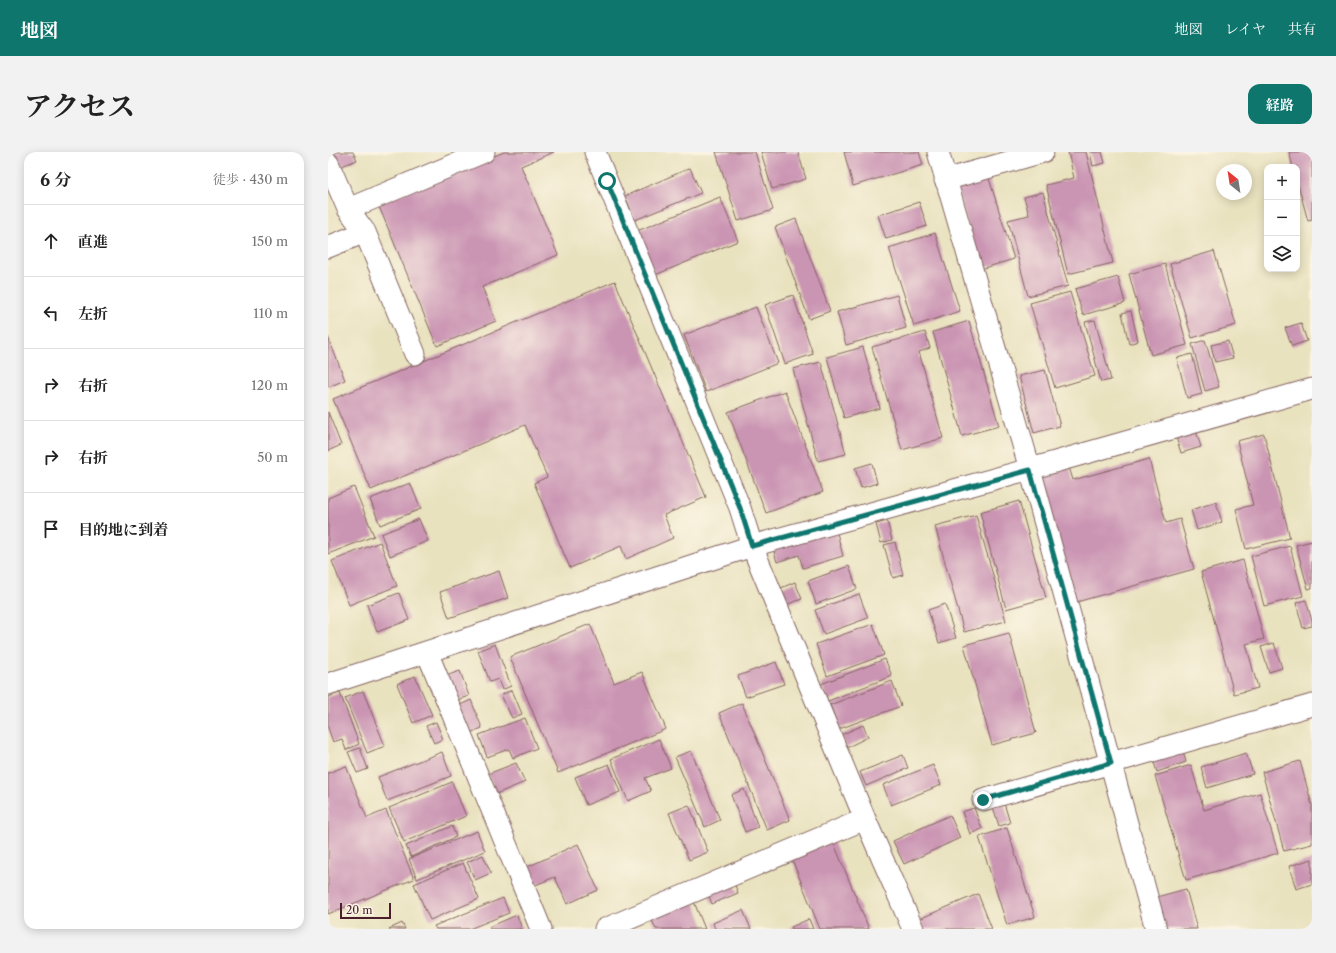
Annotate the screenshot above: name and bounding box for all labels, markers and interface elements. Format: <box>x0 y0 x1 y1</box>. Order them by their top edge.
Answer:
text: 地図 <box>20 19 58 42</box>
text: 地図 <box>1175 20 1203 38</box>
text: レイヤ <box>1225 20 1266 38</box>
text: 共有 <box>1288 20 1316 38</box>
button: 経路 <box>1248 84 1312 124</box>
text: アクセス <box>24 89 135 123</box>
north arrow <box>1216 164 1252 200</box>
map controls <box>1264 164 1300 272</box>
button: + <box>1264 164 1300 200</box>
text: 6 分 <box>40 170 71 190</box>
text: 徒歩 · 430 m <box>213 171 288 187</box>
route start <box>598 172 616 190</box>
button: − <box>1264 200 1300 236</box>
icon: ahead <box>40 230 62 252</box>
text: 直進 <box>78 232 108 251</box>
text: 150 m <box>252 233 288 249</box>
button: layers <box>1264 236 1300 272</box>
icon: left <box>40 302 62 324</box>
text: 左折 <box>78 304 108 323</box>
text: 110 m <box>253 305 288 321</box>
icon: right <box>40 374 62 396</box>
text: 右折 <box>78 376 108 395</box>
text: 120 m <box>251 377 288 393</box>
icon: right <box>40 446 62 468</box>
text: 右折 <box>78 448 108 467</box>
text: 50 m <box>257 449 288 465</box>
icon: arrive <box>40 518 62 540</box>
text: 目的地に到着 <box>78 520 168 539</box>
route end <box>974 791 992 809</box>
scale bar <box>340 901 391 920</box>
text: 20 m <box>346 903 372 917</box>

